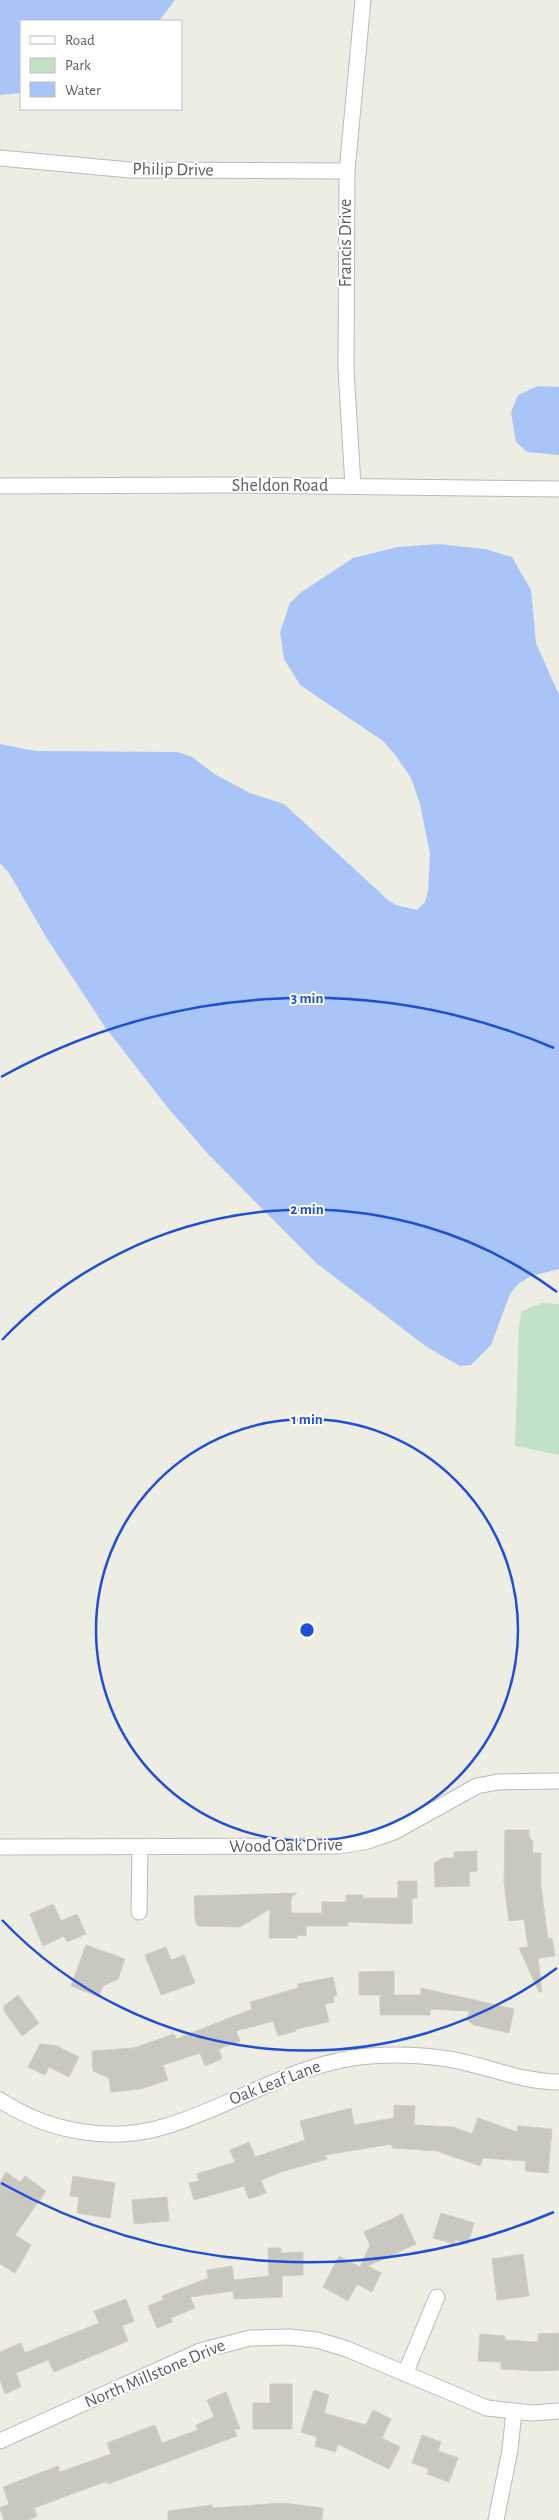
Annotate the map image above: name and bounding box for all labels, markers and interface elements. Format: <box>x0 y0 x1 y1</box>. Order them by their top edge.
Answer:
legend <box>20 20 182 110</box>
text: Road <box>65 33 95 48</box>
text: Park <box>65 58 91 73</box>
text: Water <box>65 83 101 98</box>
street label: Philip Drive <box>132 160 214 180</box>
street label: Francis Drive <box>337 199 355 287</box>
street label: Sheldon Road <box>232 477 328 495</box>
text: 3 min <box>291 991 323 1006</box>
text: 2 min <box>290 1202 324 1217</box>
text: 1 min <box>291 1412 323 1427</box>
centre of rings <box>298 1621 316 1639</box>
street label: Wood Oak Drive <box>229 1836 343 1856</box>
street label: Oak Leaf Lane <box>227 2057 323 2109</box>
street label: North Millstone Drive <box>82 2336 228 2412</box>

